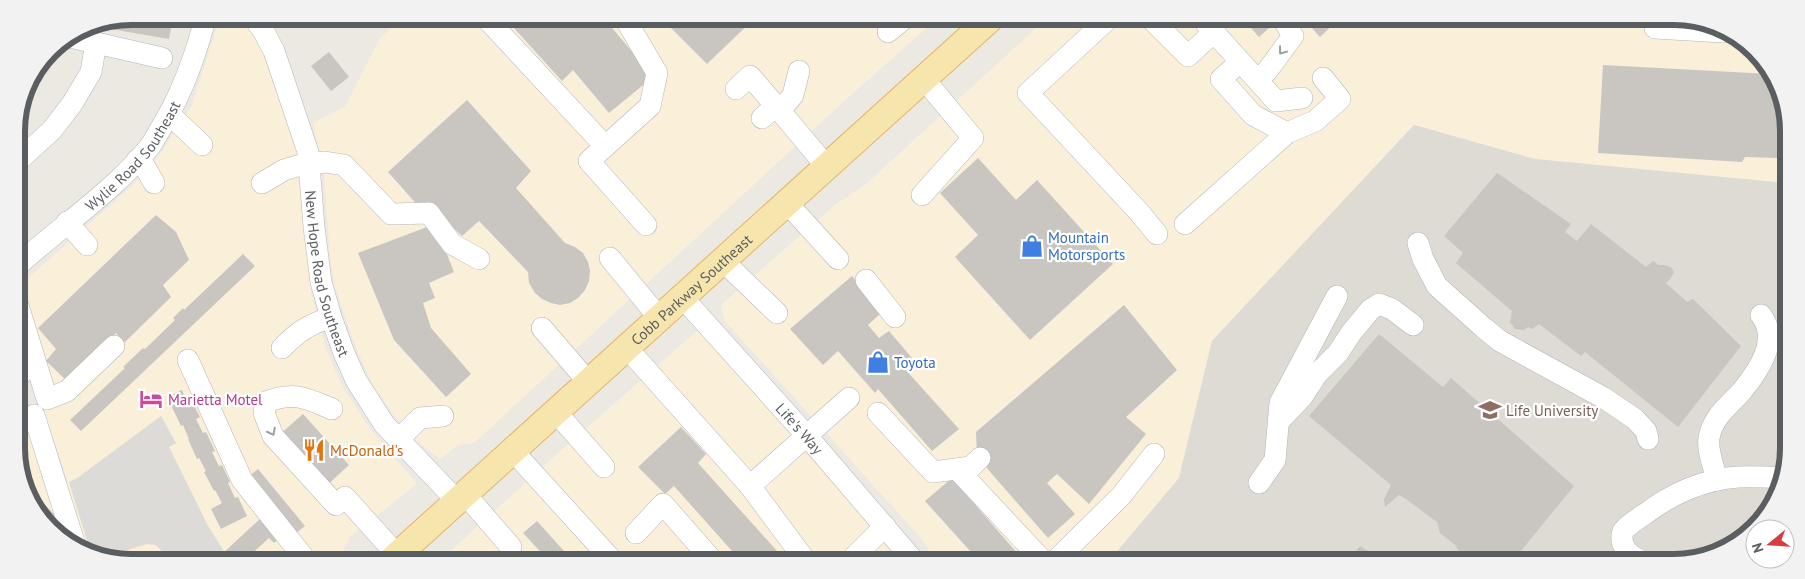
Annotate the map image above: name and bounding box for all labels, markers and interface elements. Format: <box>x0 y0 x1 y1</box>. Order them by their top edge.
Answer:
one-way arrow <box>1279 45 1288 55</box>
street label: Wylie Road Southeast <box>81 97 184 215</box>
street label: New Hope Road Southeast <box>302 190 354 360</box>
place label: Mountain Motorsports <box>1048 228 1125 264</box>
street label: Cobb Parkway Southeast <box>627 230 756 349</box>
shop icon: Mountain Motorsports <box>1019 233 1045 259</box>
shop icon: Toyota <box>865 349 891 375</box>
place label: Toyota <box>894 353 936 372</box>
hotel icon: Marietta Motel <box>138 386 164 412</box>
place label: Marietta Motel <box>168 390 263 409</box>
school or university icon: Life University <box>1477 397 1503 423</box>
street label: Life's Way <box>772 399 828 458</box>
place label: Life University <box>1506 401 1598 420</box>
one-way arrow <box>266 427 277 436</box>
restaurant icon: McDonald's <box>301 437 327 463</box>
place label: McDonald's <box>330 441 403 460</box>
north arrow <box>1745 519 1795 569</box>
text: N <box>1748 541 1768 555</box>

